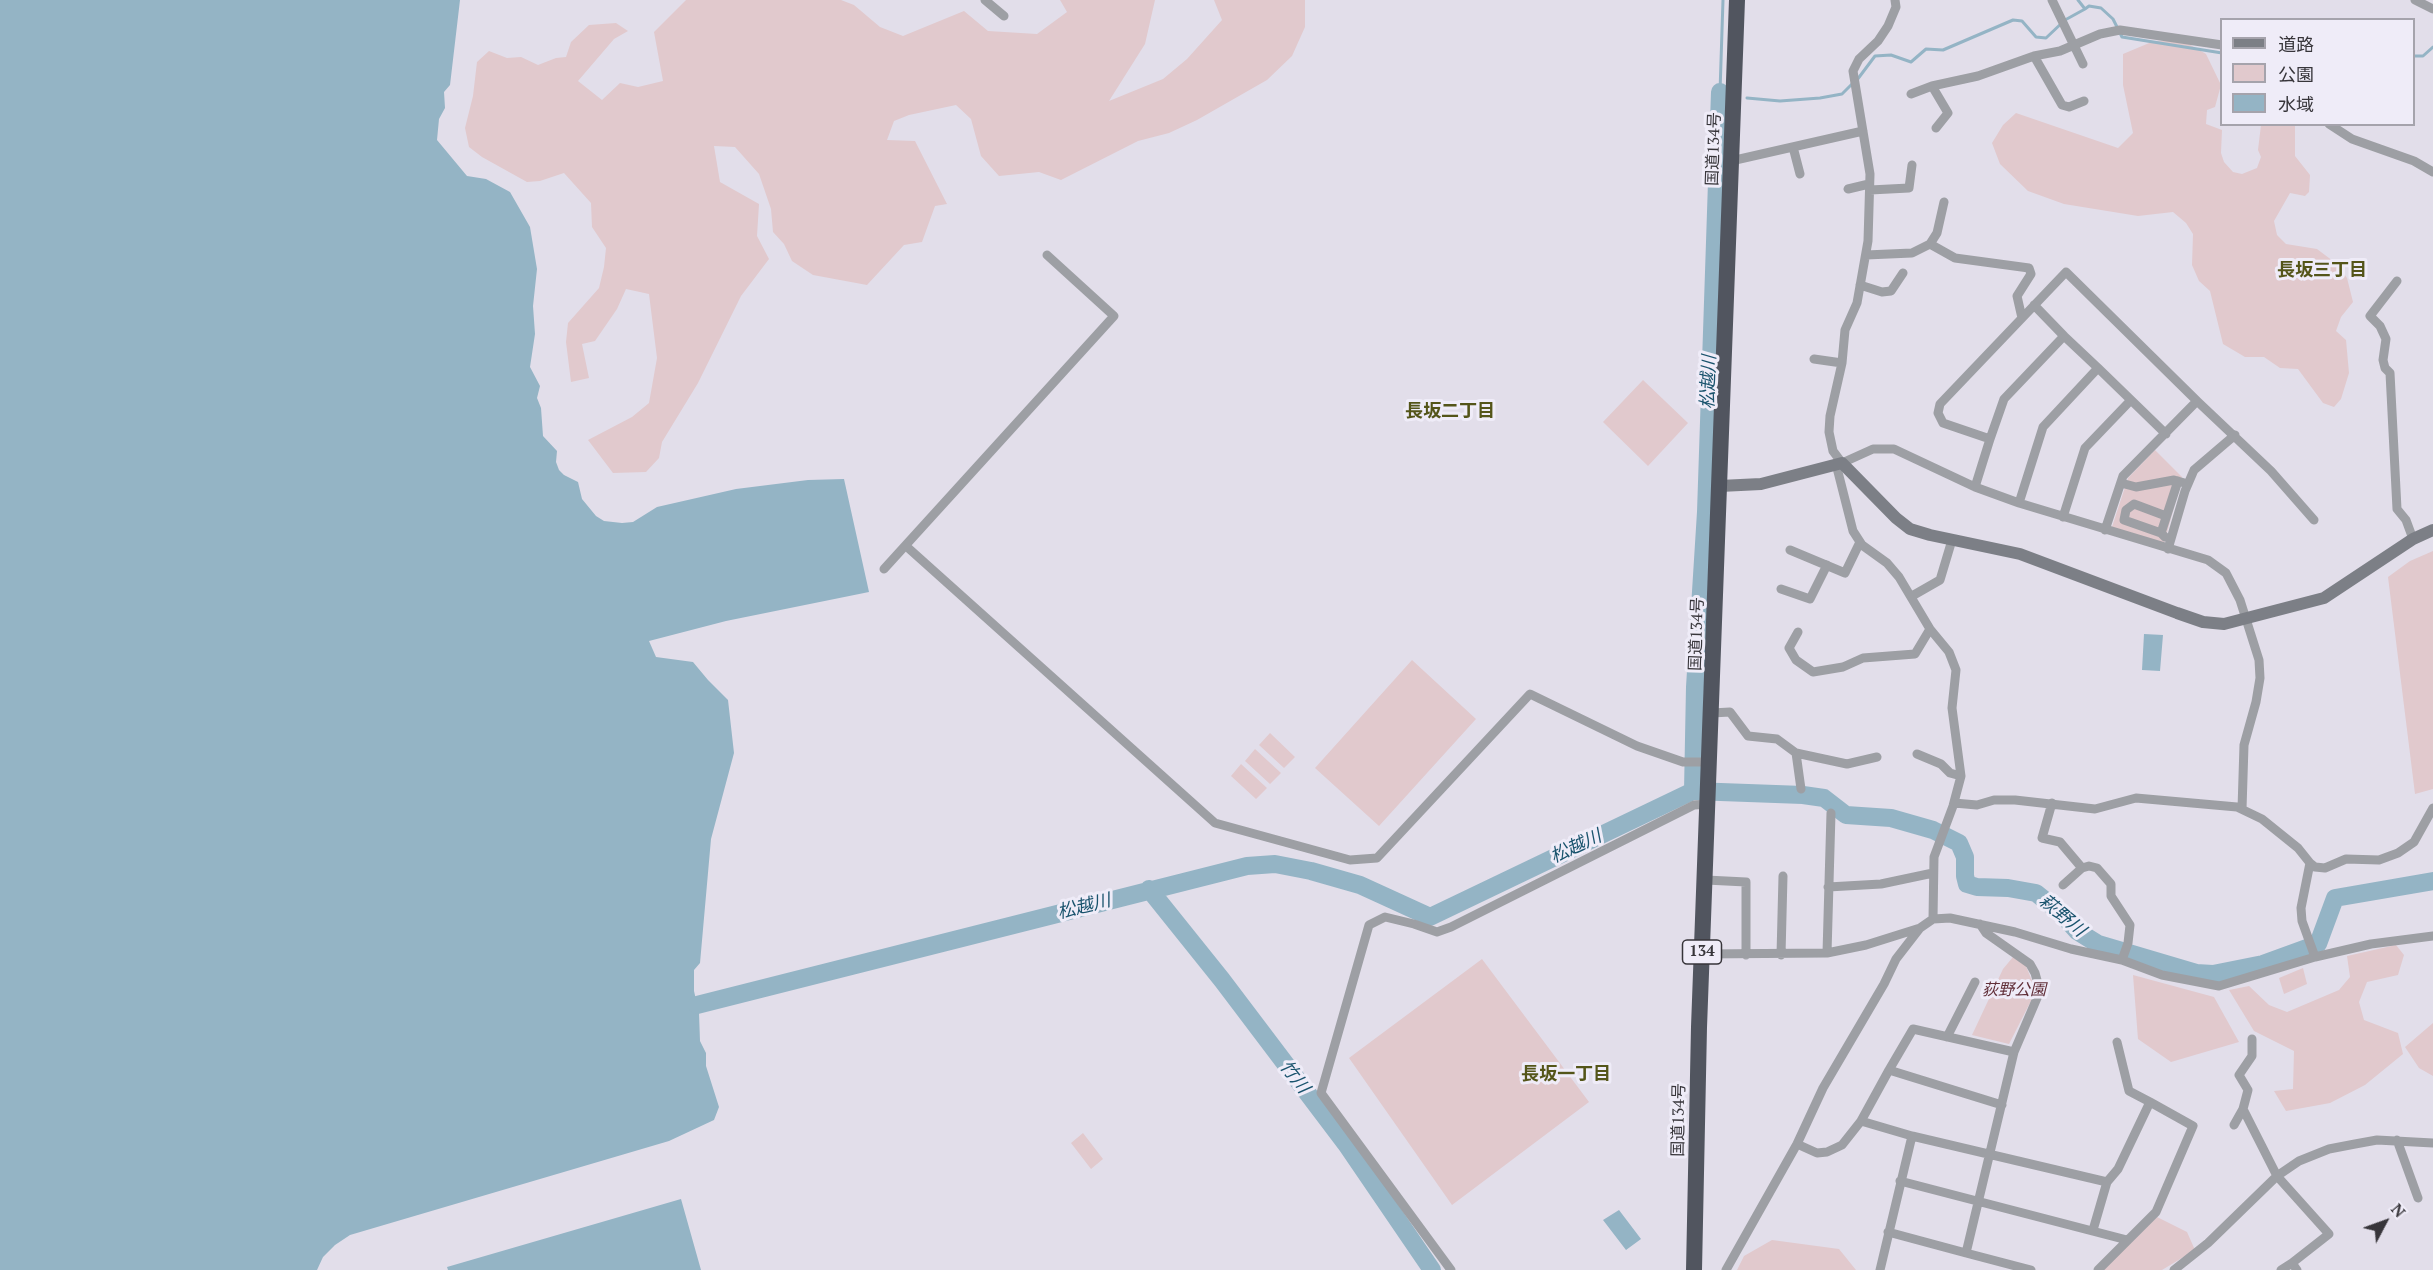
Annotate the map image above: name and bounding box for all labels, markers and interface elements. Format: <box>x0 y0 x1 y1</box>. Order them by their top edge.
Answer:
legend <box>2220 18 2415 126</box>
text: 道路 <box>2278 32 2314 56</box>
text: 公園 <box>2278 62 2314 86</box>
text: 水域 <box>2278 92 2314 116</box>
street label: 国道134号 <box>1703 112 1725 186</box>
district label: 長坂三丁目 <box>2277 260 2367 282</box>
water label: 松越川 <box>1697 355 1721 409</box>
district label: 長坂二丁目 <box>1405 401 1495 423</box>
street label: 国道134号 <box>1686 597 1708 671</box>
water label: 松越川 <box>1547 826 1605 868</box>
water label: 松越川 <box>1055 890 1113 924</box>
water label: 萩野川 <box>2034 890 2090 942</box>
road number: 134 <box>1682 940 1722 964</box>
park label: 荻野公園 <box>1982 980 2046 1000</box>
water label: 竹川 <box>1274 1056 1314 1098</box>
district label: 長坂一丁目 <box>1521 1064 1611 1086</box>
street label: 国道134号 <box>1669 1083 1689 1157</box>
north arrow <box>2355 1192 2415 1252</box>
text: N <box>2386 1198 2411 1222</box>

